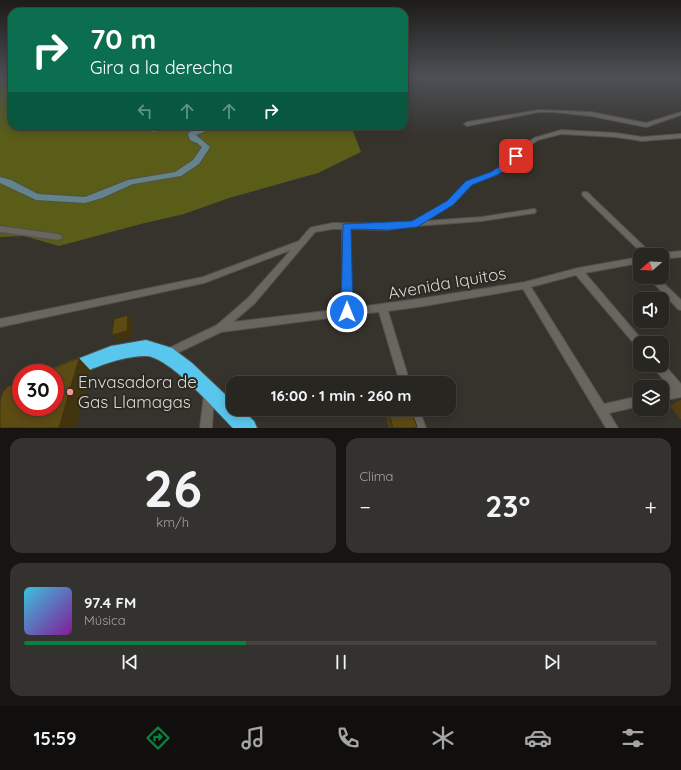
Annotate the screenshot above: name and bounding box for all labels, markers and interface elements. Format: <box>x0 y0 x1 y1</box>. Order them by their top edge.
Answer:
text: 70 m <box>90 21 156 56</box>
icon: right <box>24 24 76 76</box>
text: Gira a la derecha <box>90 56 233 79</box>
icon: left <box>134 100 156 122</box>
icon: ahead <box>176 100 198 122</box>
icon: ahead <box>218 100 240 122</box>
icon: right <box>260 100 282 122</box>
pin <box>499 139 533 173</box>
icon: arrive <box>505 145 527 167</box>
north arrow <box>633 248 669 284</box>
map controls <box>633 248 669 416</box>
street label: Avenida Iquitos <box>386 262 508 303</box>
position arrow <box>326 291 368 333</box>
button: sound <box>633 292 669 328</box>
button: search <box>633 336 669 372</box>
speed limit sign: 30 <box>12 364 64 416</box>
place label: Envasadora de Gas Llamagas <box>78 371 197 412</box>
button: layers <box>633 380 669 416</box>
text: 16:00 · 1 min · 260 m <box>271 386 411 405</box>
marker: Envasadora de Gas Llamagas <box>65 387 75 397</box>
text: 26 <box>144 455 202 520</box>
text: Clima <box>360 468 394 484</box>
text: 23° <box>485 487 530 525</box>
text: − <box>360 493 371 521</box>
text: + <box>645 493 657 521</box>
text: km/h <box>156 514 189 530</box>
text: 97.4 FM <box>84 593 136 612</box>
text: Música <box>84 612 126 628</box>
icon: previous <box>119 651 141 673</box>
icon: pause <box>330 651 352 673</box>
icon: next <box>541 651 563 673</box>
icon: directions <box>144 724 172 752</box>
icon: music <box>239 724 267 752</box>
icon: phone <box>334 724 362 752</box>
icon: climate <box>429 724 457 752</box>
icon: car <box>524 724 552 752</box>
icon: filters <box>619 724 647 752</box>
text: 15:59 <box>34 727 76 750</box>

